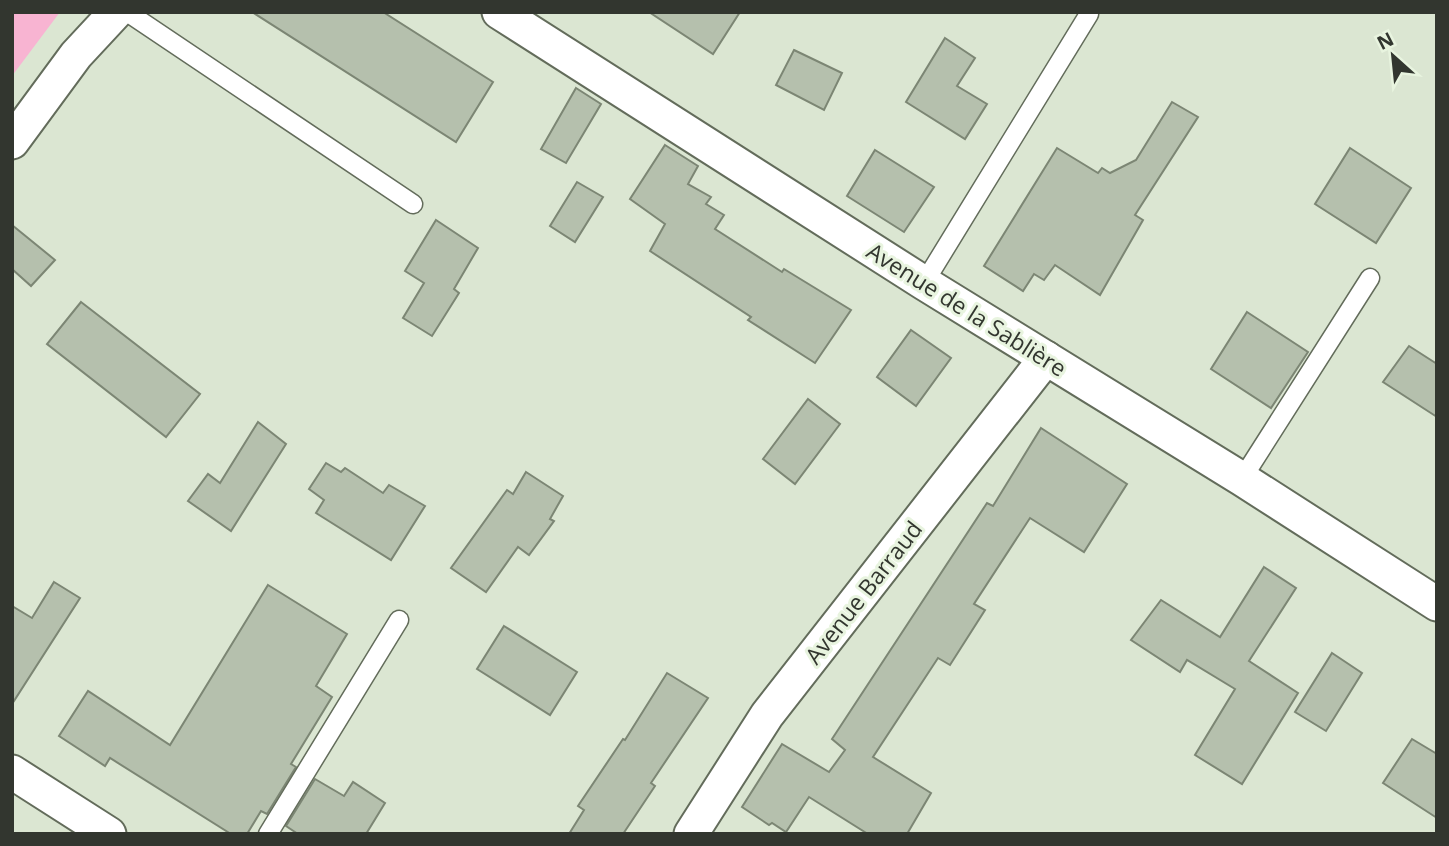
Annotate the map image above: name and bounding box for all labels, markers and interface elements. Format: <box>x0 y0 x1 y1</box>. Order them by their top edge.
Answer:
north arrow <box>1358 21 1428 91</box>
text: N <box>1372 26 1398 56</box>
street label: Avenue de la Sablière <box>861 235 1073 383</box>
street label: Avenue Barraud <box>797 514 929 670</box>

